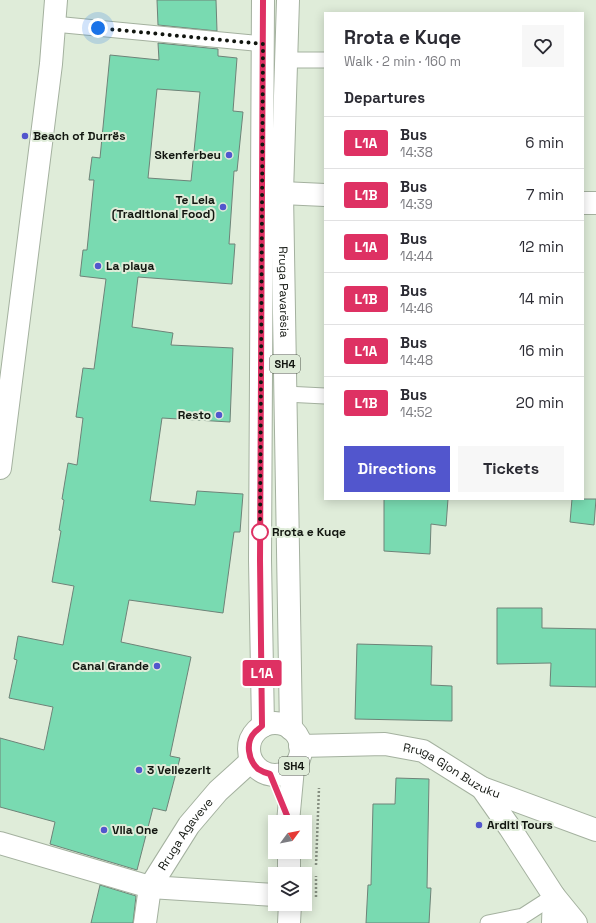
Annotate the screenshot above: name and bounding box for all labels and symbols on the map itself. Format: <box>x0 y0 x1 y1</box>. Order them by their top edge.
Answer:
your location <box>88 18 108 38</box>
place label: Beach of Durrës <box>33 128 126 144</box>
marker: Beach of Durrës <box>20 131 30 141</box>
place label: Skenferbeu <box>154 147 221 163</box>
marker: Skenferbeu <box>224 150 234 160</box>
place label: Te Lela (Traditional Food) <box>112 192 215 222</box>
marker: Te Lela (Traditional Food) <box>218 202 228 212</box>
street label: Rruga Pavarësia <box>275 246 292 338</box>
place label: La playa <box>106 258 154 274</box>
marker: La playa <box>93 261 103 271</box>
road number: SH4 <box>270 355 300 373</box>
place label: Resto <box>178 407 211 423</box>
marker: Resto <box>214 410 224 420</box>
marker: Rrota e Kuqe <box>251 523 269 541</box>
place label: Rrota e Kuqe <box>272 524 346 540</box>
place label: Canal Grande <box>72 658 149 674</box>
line badge: L1A <box>239 660 285 686</box>
marker: Canal Grande <box>152 661 162 671</box>
street label: Rruga Gjon Buzuku <box>402 740 503 802</box>
road number: SH4 <box>279 757 309 775</box>
place label: 3 Vellezerit <box>147 762 211 778</box>
marker: 3 Vellezerit <box>134 765 144 775</box>
street label: Rruga Agaveve <box>154 795 217 873</box>
north arrow <box>268 815 312 859</box>
place label: Arditi Tours <box>487 817 553 833</box>
marker: Arditi Tours <box>474 820 484 830</box>
place label: Vila One <box>112 822 158 838</box>
marker: Vila One <box>99 825 109 835</box>

